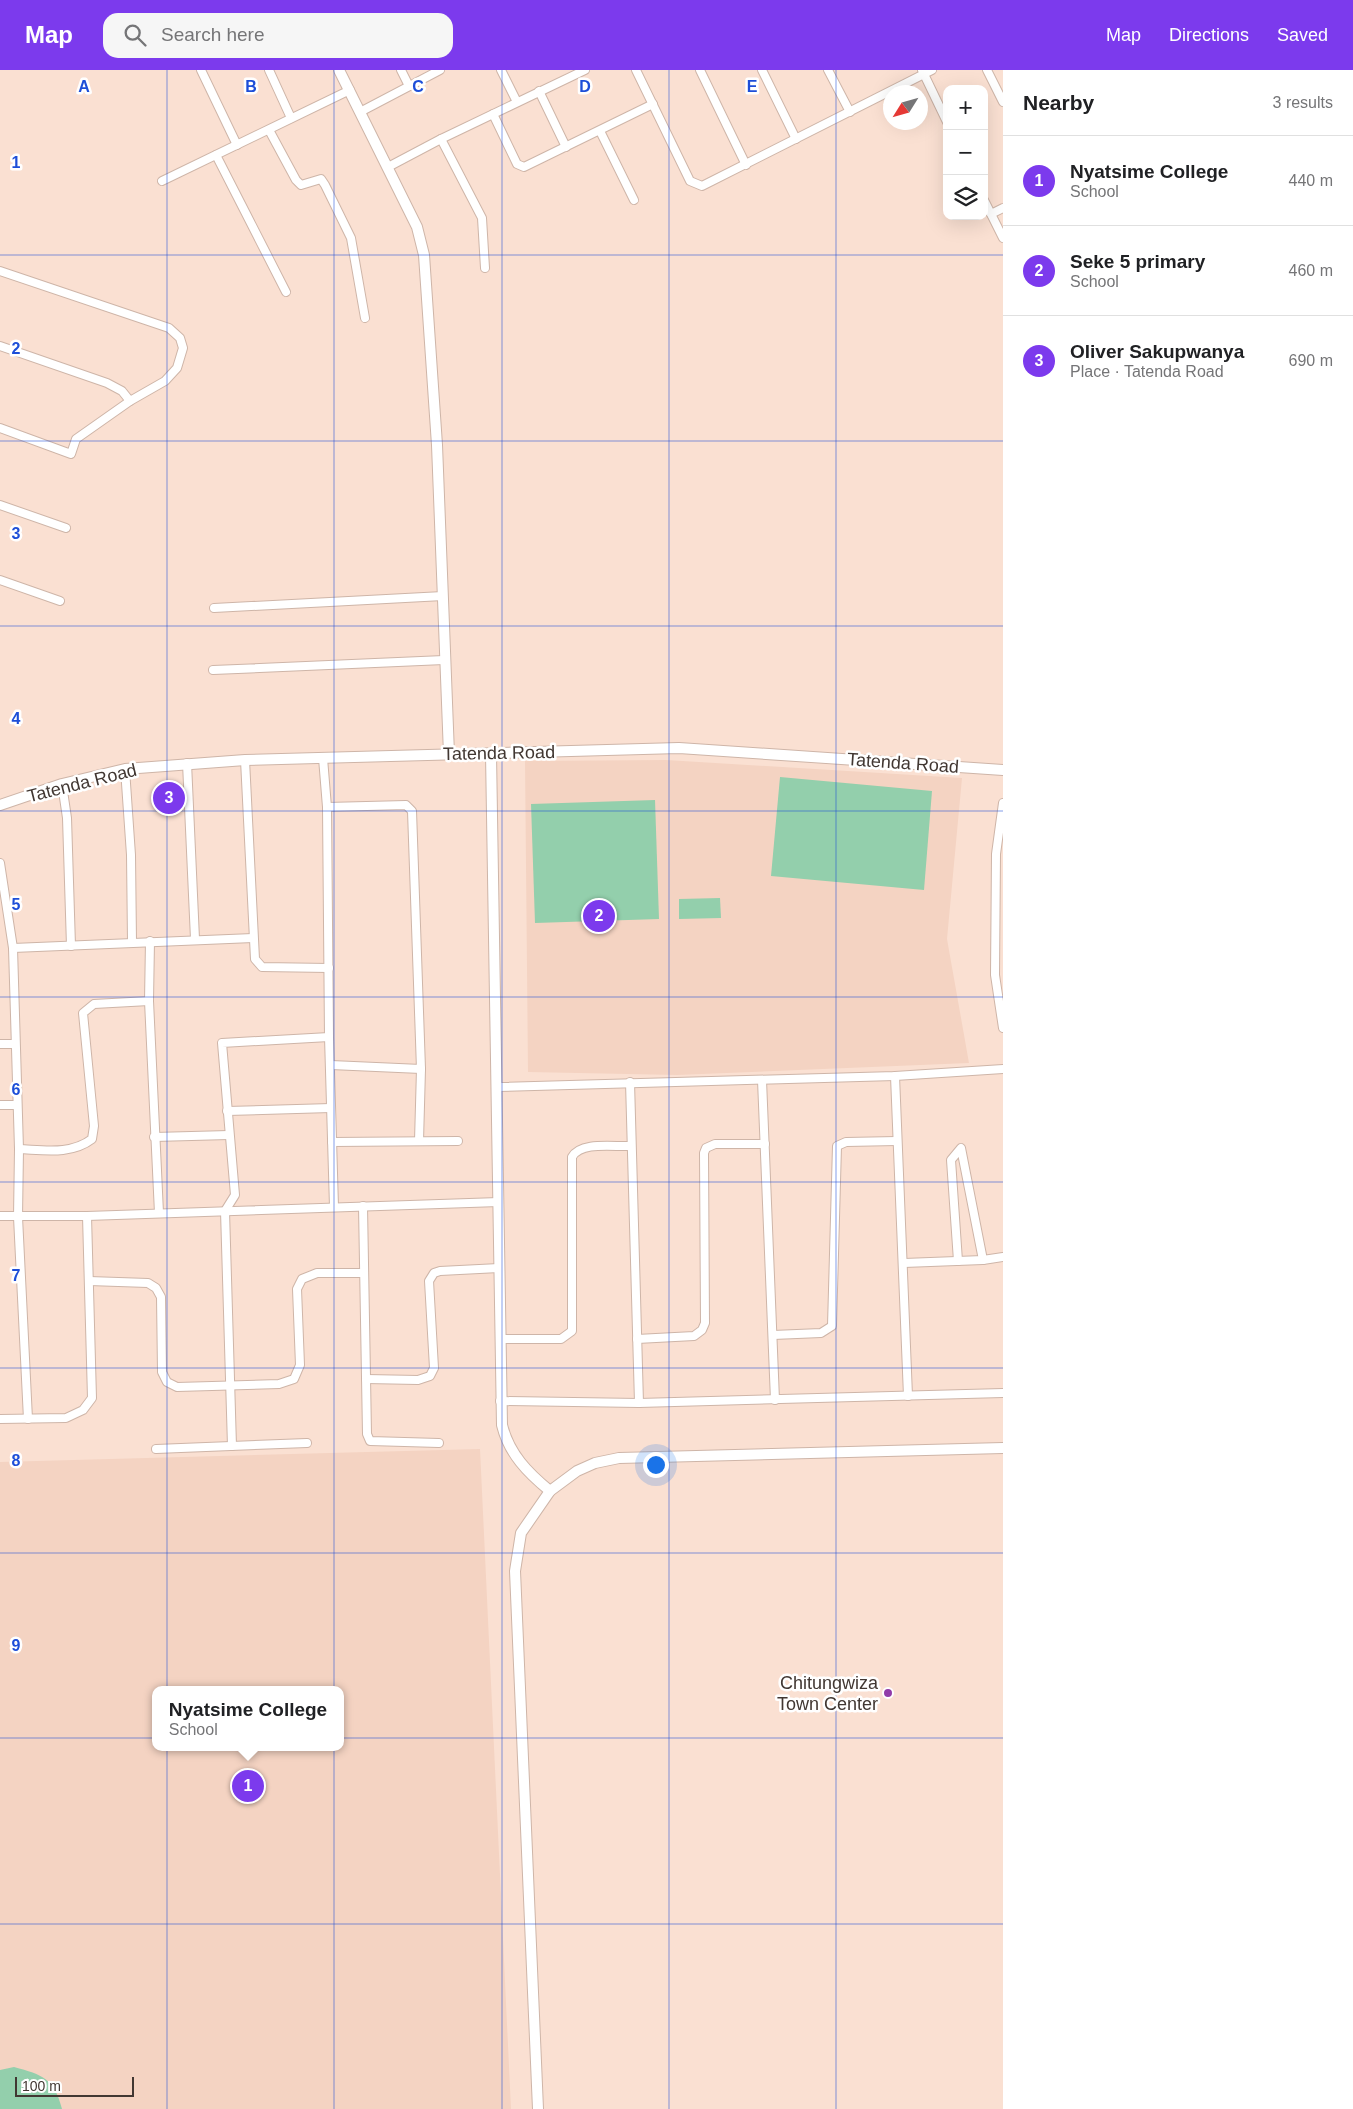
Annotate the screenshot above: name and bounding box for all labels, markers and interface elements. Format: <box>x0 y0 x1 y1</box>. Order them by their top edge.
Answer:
search box <box>103 13 453 58</box>
text: Map <box>25 21 73 48</box>
icon: search <box>121 21 149 49</box>
text: Search here <box>161 24 265 45</box>
text: Map <box>1106 25 1141 45</box>
text: Directions <box>1169 25 1249 45</box>
text: Saved <box>1277 25 1328 45</box>
text: A <box>78 78 90 95</box>
text: B <box>245 78 257 95</box>
text: C <box>412 78 424 95</box>
text: D <box>579 78 591 95</box>
text: E <box>747 78 758 95</box>
north arrow <box>883 85 928 130</box>
map controls <box>943 85 988 220</box>
button: + <box>943 85 988 130</box>
text: Nearby <box>1023 91 1094 114</box>
text: 3 results <box>1273 94 1333 111</box>
button: − <box>943 130 988 175</box>
text: 1 <box>12 154 21 171</box>
text: Nyatsime College <box>1070 161 1228 182</box>
text: 1 <box>1035 172 1043 189</box>
text: 440 m <box>1289 172 1333 189</box>
button: layers <box>943 175 988 220</box>
text: School <box>1070 183 1119 200</box>
text: Seke 5 primary <box>1070 251 1205 272</box>
text: 2 <box>1035 262 1043 279</box>
text: 460 m <box>1289 262 1333 279</box>
text: School <box>1070 273 1119 290</box>
text: 2 <box>12 340 21 357</box>
text: Oliver Sakupwanya <box>1070 341 1244 362</box>
text: 3 <box>1035 352 1043 369</box>
text: 690 m <box>1289 352 1333 369</box>
text: Place · Tatenda Road <box>1070 363 1224 380</box>
text: 3 <box>12 525 21 542</box>
text: 4 <box>12 710 21 727</box>
street label: Tatenda Road <box>443 742 555 764</box>
street label: Tatenda Road <box>846 749 960 777</box>
street label: Tatenda Road <box>25 760 139 806</box>
pin: 3 <box>153 779 185 817</box>
text: 5 <box>12 896 21 913</box>
pin: 2 <box>583 897 615 935</box>
text: 6 <box>12 1081 21 1098</box>
text: 7 <box>12 1267 21 1284</box>
text: 8 <box>12 1452 21 1469</box>
your location <box>643 1452 669 1478</box>
text: 9 <box>12 1637 21 1654</box>
place label: Chitungwiza Town Center <box>777 1673 879 1714</box>
popup <box>152 1686 344 1751</box>
marker: Chitungwiza Town Center <box>882 1687 894 1699</box>
text: Nyatsime College <box>169 1699 327 1720</box>
text: School <box>169 1721 218 1738</box>
pin: 1 <box>232 1767 264 1805</box>
scale bar <box>15 2074 134 2097</box>
text: 100 m <box>22 2078 61 2094</box>

